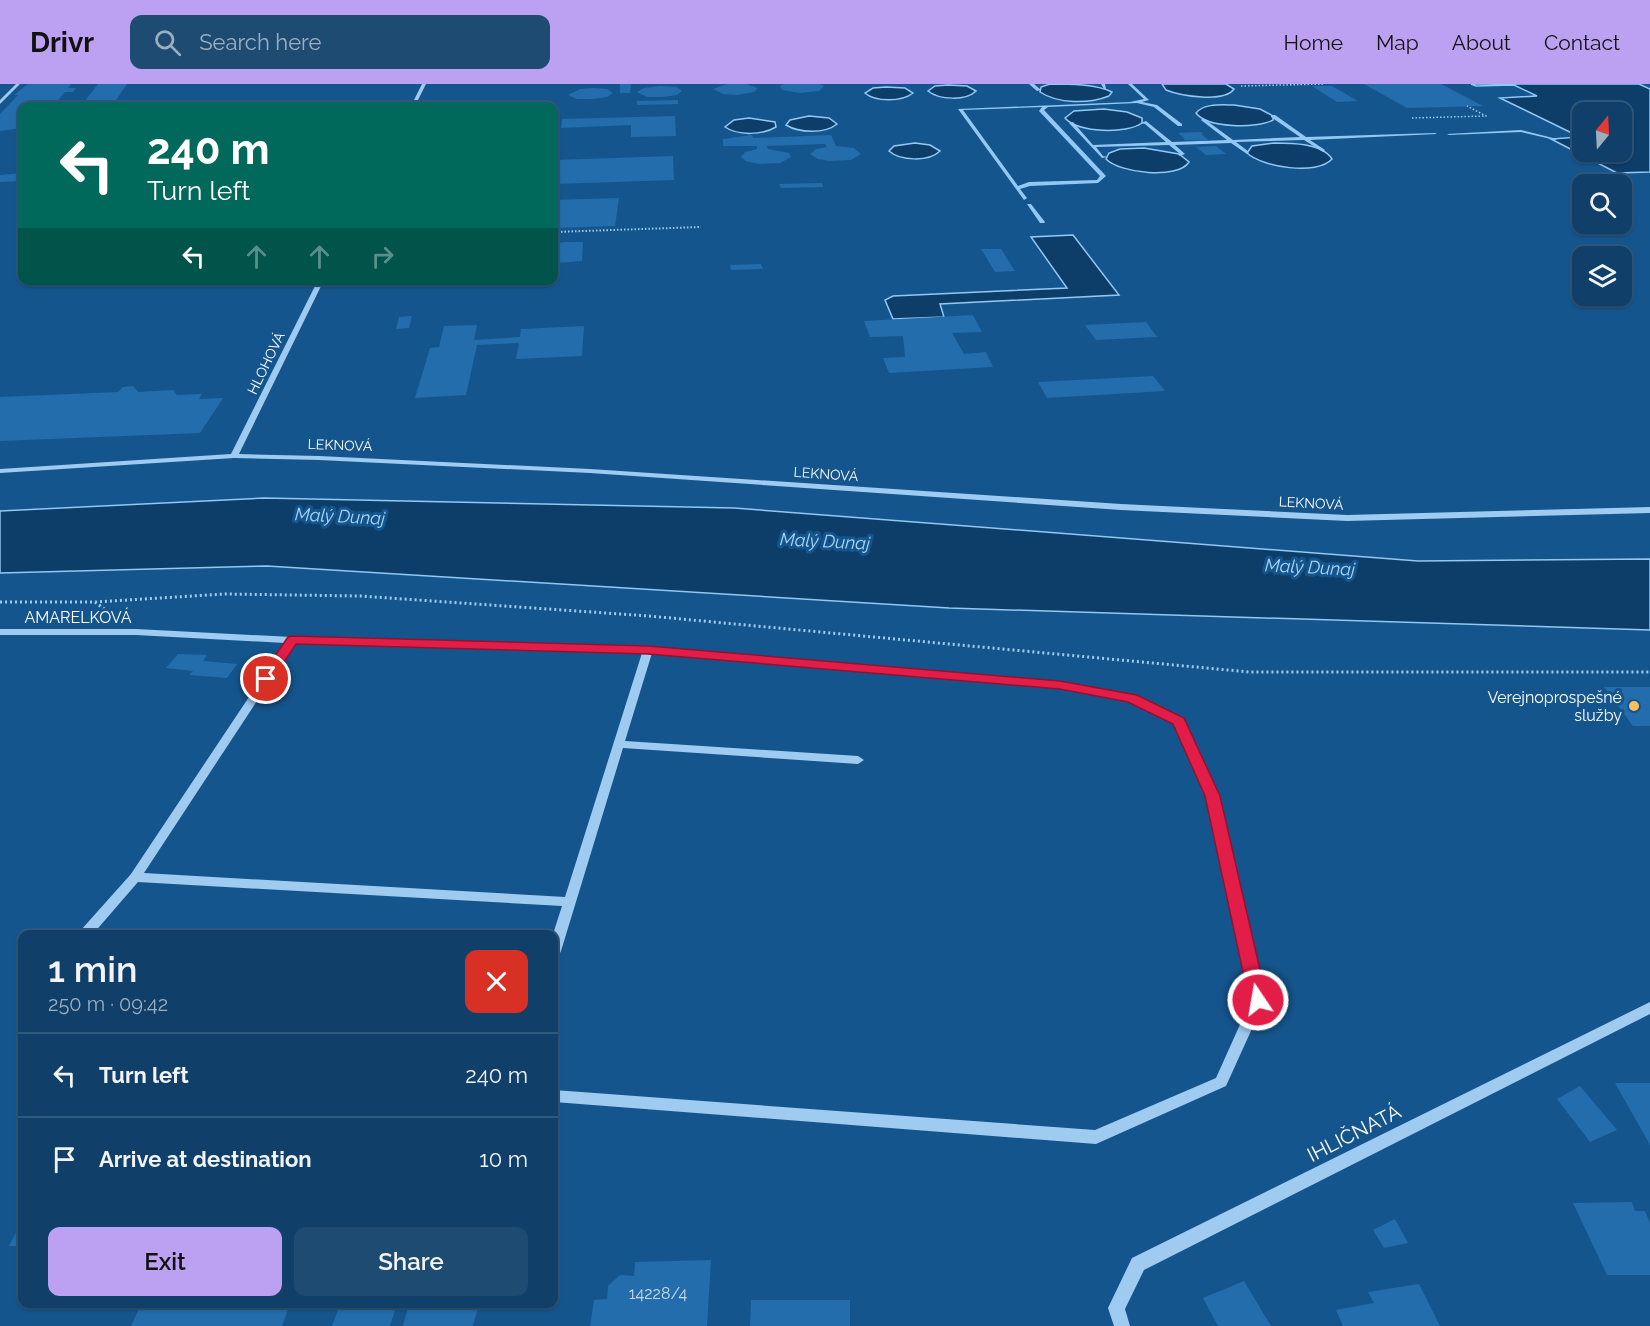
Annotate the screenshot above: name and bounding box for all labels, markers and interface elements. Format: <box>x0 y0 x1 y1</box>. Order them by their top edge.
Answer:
search box <box>130 15 550 69</box>
text: Drivr <box>30 26 94 59</box>
icon: search <box>151 26 184 59</box>
text: Search here <box>199 29 321 55</box>
text: Home <box>1284 30 1343 55</box>
text: Map <box>1376 30 1419 55</box>
text: About <box>1452 30 1511 55</box>
text: Contact <box>1544 30 1620 55</box>
north arrow <box>1572 102 1632 162</box>
map controls <box>1572 102 1632 306</box>
text: 240 m <box>147 125 270 174</box>
icon: left <box>48 126 126 204</box>
button: search <box>1572 174 1632 234</box>
text: Turn left <box>147 175 250 206</box>
icon: left <box>177 240 210 273</box>
icon: ahead <box>240 240 273 273</box>
icon: ahead <box>303 240 336 273</box>
icon: right <box>366 240 399 273</box>
button: layers <box>1572 246 1632 306</box>
street label: HLOHOVÁ <box>243 328 288 397</box>
street label: LEKNOVÁ <box>307 435 373 454</box>
street label: LEKNOVÁ <box>793 463 859 484</box>
street label: LEKNOVÁ <box>1278 492 1344 513</box>
water label: Malý Dunaj <box>294 503 387 529</box>
water label: Malý Dunaj <box>779 528 872 554</box>
water label: Malý Dunaj <box>1264 554 1357 580</box>
street label: AMARELKOVÁ <box>24 607 132 627</box>
pin <box>240 653 291 704</box>
icon: arrive <box>249 662 282 695</box>
place label: Verejnoprospešné služby <box>1487 688 1622 725</box>
marker: Verejnoprospešné služby <box>1627 699 1641 713</box>
text: 1 min <box>48 948 137 990</box>
button: close <box>465 950 528 1013</box>
position arrow <box>1226 968 1290 1032</box>
text: 250 m · 09:42 <box>48 992 168 1016</box>
icon: left <box>48 1059 81 1092</box>
text: Turn left <box>99 1062 189 1088</box>
text: 240 m <box>465 1062 528 1088</box>
street label: IHLIČNATÁ <box>1303 1098 1405 1167</box>
icon: arrive <box>48 1143 81 1176</box>
text: Arrive at destination <box>99 1146 312 1172</box>
text: 10 m <box>479 1146 528 1172</box>
button: Exit <box>48 1227 282 1296</box>
button: Share <box>294 1227 528 1296</box>
house number: 14228/4 <box>629 1284 688 1303</box>

